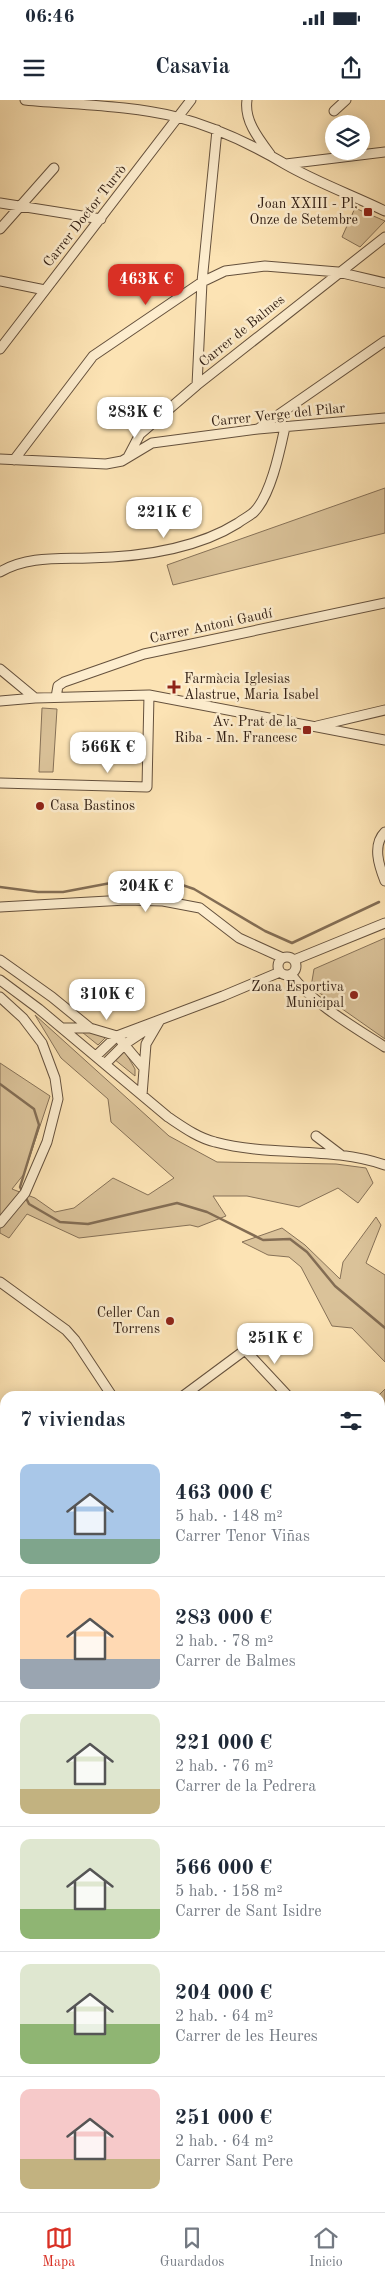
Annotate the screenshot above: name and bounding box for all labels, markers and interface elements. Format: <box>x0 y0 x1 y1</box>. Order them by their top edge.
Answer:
text: 06:46 <box>25 8 74 27</box>
icon: menu <box>20 54 48 82</box>
icon: share <box>337 54 365 82</box>
text: Casavia <box>155 56 230 78</box>
map controls <box>325 115 370 160</box>
button: layers <box>325 115 370 160</box>
street label: Carrer Doctor Turrò <box>41 162 129 270</box>
place label: Joan XXIII - Pl. Onze de Setembre <box>250 197 358 227</box>
marker: Joan XXIII - Pl. Onze de Setembre <box>362 206 374 218</box>
pin: 463K € <box>105 264 187 306</box>
text: 463K € <box>119 272 173 288</box>
street label: Carrer de Balmes <box>197 292 287 370</box>
pin: 283K € <box>94 396 176 439</box>
street label: Carrer Verge del Pilar <box>210 401 346 429</box>
text: 283K € <box>108 405 162 421</box>
pin: 221K € <box>123 496 205 539</box>
text: 221K € <box>137 505 191 521</box>
street label: Carrer Antoni Gaudí <box>149 606 274 646</box>
place label: Farmàcia Iglesias Alastrue, Maria Isabel <box>184 672 319 702</box>
marker: Farmàcia Iglesias Alastrue, Maria Isabel <box>168 681 180 693</box>
place label: Av. Prat de la Riba - Mn. Francesc <box>175 715 297 745</box>
marker: Av. Prat de la Riba - Mn. Francesc <box>301 724 313 736</box>
pin: 566K € <box>67 732 149 774</box>
text: 566K € <box>81 740 135 756</box>
place label: Casa Bastinos <box>50 799 135 813</box>
marker: Casa Bastinos <box>34 800 46 812</box>
pin: 204K € <box>105 870 187 913</box>
text: 204K € <box>119 879 173 895</box>
pin: 310K € <box>66 978 148 1021</box>
place label: Zona Esportiva Municipal <box>251 980 344 1010</box>
text: 310K € <box>80 987 134 1003</box>
marker: Zona Esportiva Municipal <box>348 989 360 1001</box>
place label: Celler Can Torrens <box>97 1306 160 1336</box>
marker: Celler Can Torrens <box>164 1315 176 1327</box>
pin: 251K € <box>234 1322 316 1365</box>
text: 251K € <box>248 1331 302 1347</box>
icon: filters <box>337 1407 365 1435</box>
text: 7 viviendas <box>20 1410 125 1431</box>
text: 463 000 € <box>175 1483 272 1504</box>
icon: home <box>60 1484 120 1544</box>
text: 5 hab. · 148 m² <box>175 1509 283 1525</box>
text: Carrer Tenor Viñas <box>175 1529 310 1545</box>
text: 283 000 € <box>175 1608 272 1629</box>
icon: home <box>60 1609 120 1669</box>
text: 2 hab. · 78 m² <box>175 1634 273 1650</box>
text: Carrer de Balmes <box>175 1654 296 1670</box>
text: 221 000 € <box>175 1733 272 1754</box>
icon: home <box>60 1734 120 1794</box>
text: 2 hab. · 76 m² <box>175 1759 273 1775</box>
text: Carrer de la Pedrera <box>175 1779 316 1795</box>
text: 566 000 € <box>175 1858 272 1879</box>
icon: home <box>60 1859 120 1919</box>
text: 5 hab. · 158 m² <box>175 1884 283 1900</box>
text: Carrer de Sant Isidre <box>175 1904 322 1920</box>
text: 204 000 € <box>175 1983 272 2004</box>
icon: home <box>60 1984 120 2044</box>
text: 2 hab. · 64 m² <box>175 2009 273 2025</box>
text: Carrer de les Heures <box>175 2029 318 2045</box>
text: 251 000 € <box>175 2108 272 2129</box>
icon: home <box>60 2109 120 2169</box>
text: 2 hab. · 64 m² <box>175 2134 273 2150</box>
text: Carrer Sant Pere <box>175 2154 293 2170</box>
tab: Mapa <box>42 2224 75 2271</box>
tab: Guardados <box>160 2224 224 2271</box>
tab: Inicio <box>309 2224 343 2271</box>

